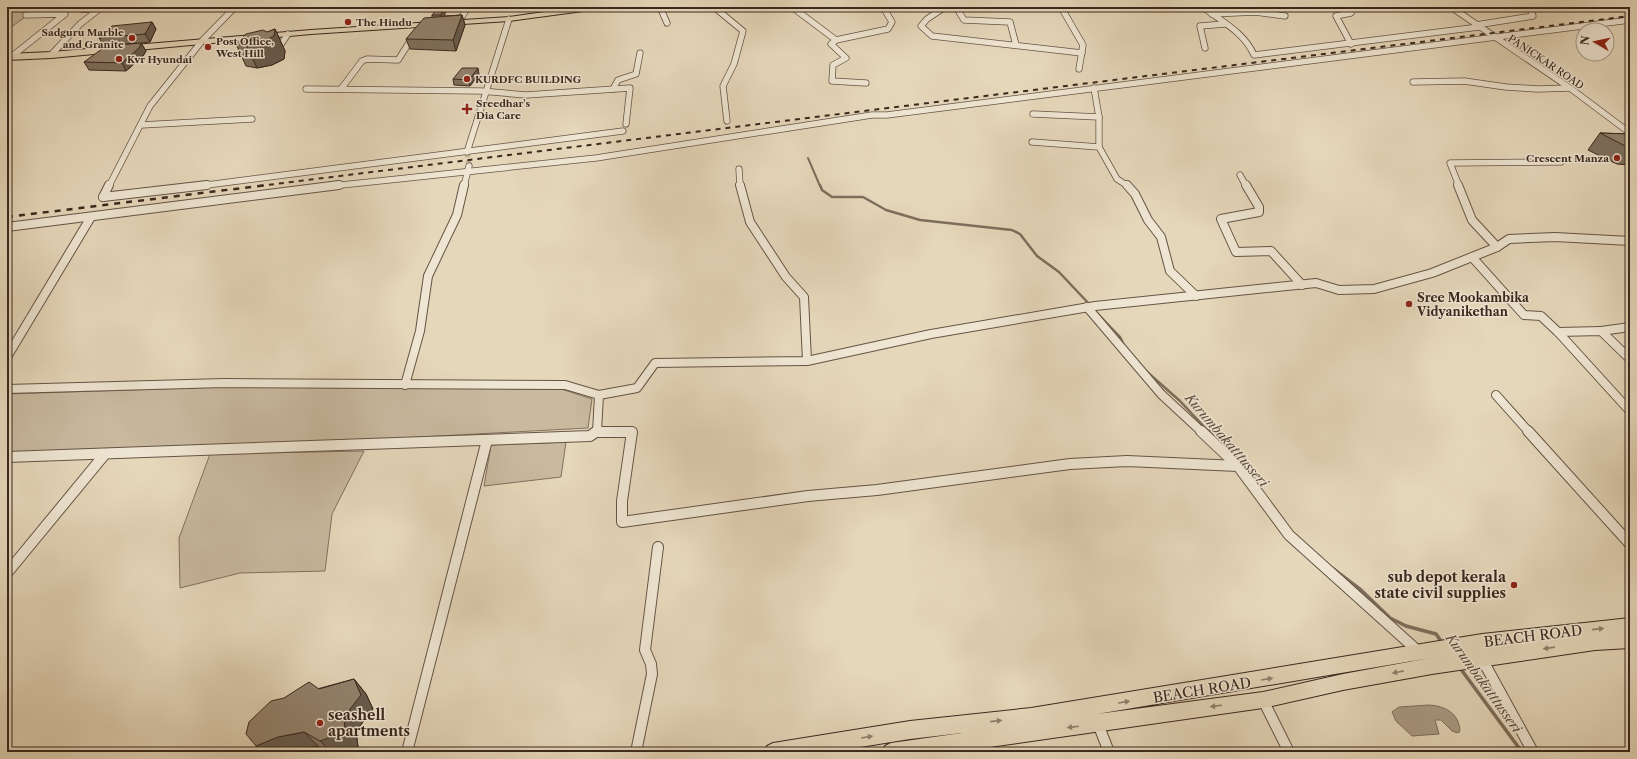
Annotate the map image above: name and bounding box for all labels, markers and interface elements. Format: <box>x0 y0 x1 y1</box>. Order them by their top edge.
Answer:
place label: The Hindu <box>356 16 412 29</box>
marker: The Hindu <box>343 17 353 27</box>
north arrow <box>1575 22 1615 62</box>
place label: Sadguru Marble and Granite <box>42 26 124 51</box>
street label: PANICKAR ROAD <box>1506 32 1586 92</box>
marker: Sadguru Marble and Granite <box>127 33 137 43</box>
place label: Post Office, West Hill <box>215 35 274 60</box>
marker: Post Office, West Hill <box>203 42 213 52</box>
place label: Kvr Hyundai <box>127 53 193 66</box>
marker: Kvr Hyundai <box>114 54 124 64</box>
place label: KURDFC BUILDING <box>475 73 582 86</box>
marker: KURDFC BUILDING <box>462 74 472 84</box>
place label: Sreedhar's Dia Care <box>476 97 530 122</box>
marker: Sreedhar's Dia Care <box>461 103 473 115</box>
place label: Crescent Manza <box>1526 152 1609 165</box>
marker: Crescent Manza <box>1612 153 1622 163</box>
place label: Sree Mookambika Vidyanikethan <box>1416 290 1530 319</box>
marker: Sree Mookambika Vidyanikethan <box>1404 299 1414 309</box>
water label: Kurumbakatttusseri <box>1181 389 1272 491</box>
place label: sub depot kerala state civil supplies <box>1374 568 1507 602</box>
marker: sub depot kerala state civil supplies <box>1509 580 1519 590</box>
street label: BEACH ROAD <box>1483 621 1583 651</box>
one-way arrow <box>1592 626 1604 632</box>
water label: Kurumbakatttusseri <box>1442 630 1526 736</box>
one-way arrow <box>1543 645 1556 652</box>
one-way arrow <box>1392 670 1405 676</box>
street label: BEACH ROAD <box>1152 673 1252 707</box>
one-way arrow <box>1260 676 1273 682</box>
one-way arrow <box>1118 699 1130 705</box>
one-way arrow <box>1210 702 1222 709</box>
place label: seashell apartments <box>328 706 410 740</box>
marker: seashell apartments <box>315 718 325 728</box>
one-way arrow <box>990 718 1002 724</box>
one-way arrow <box>1067 724 1079 730</box>
one-way arrow <box>861 734 873 740</box>

